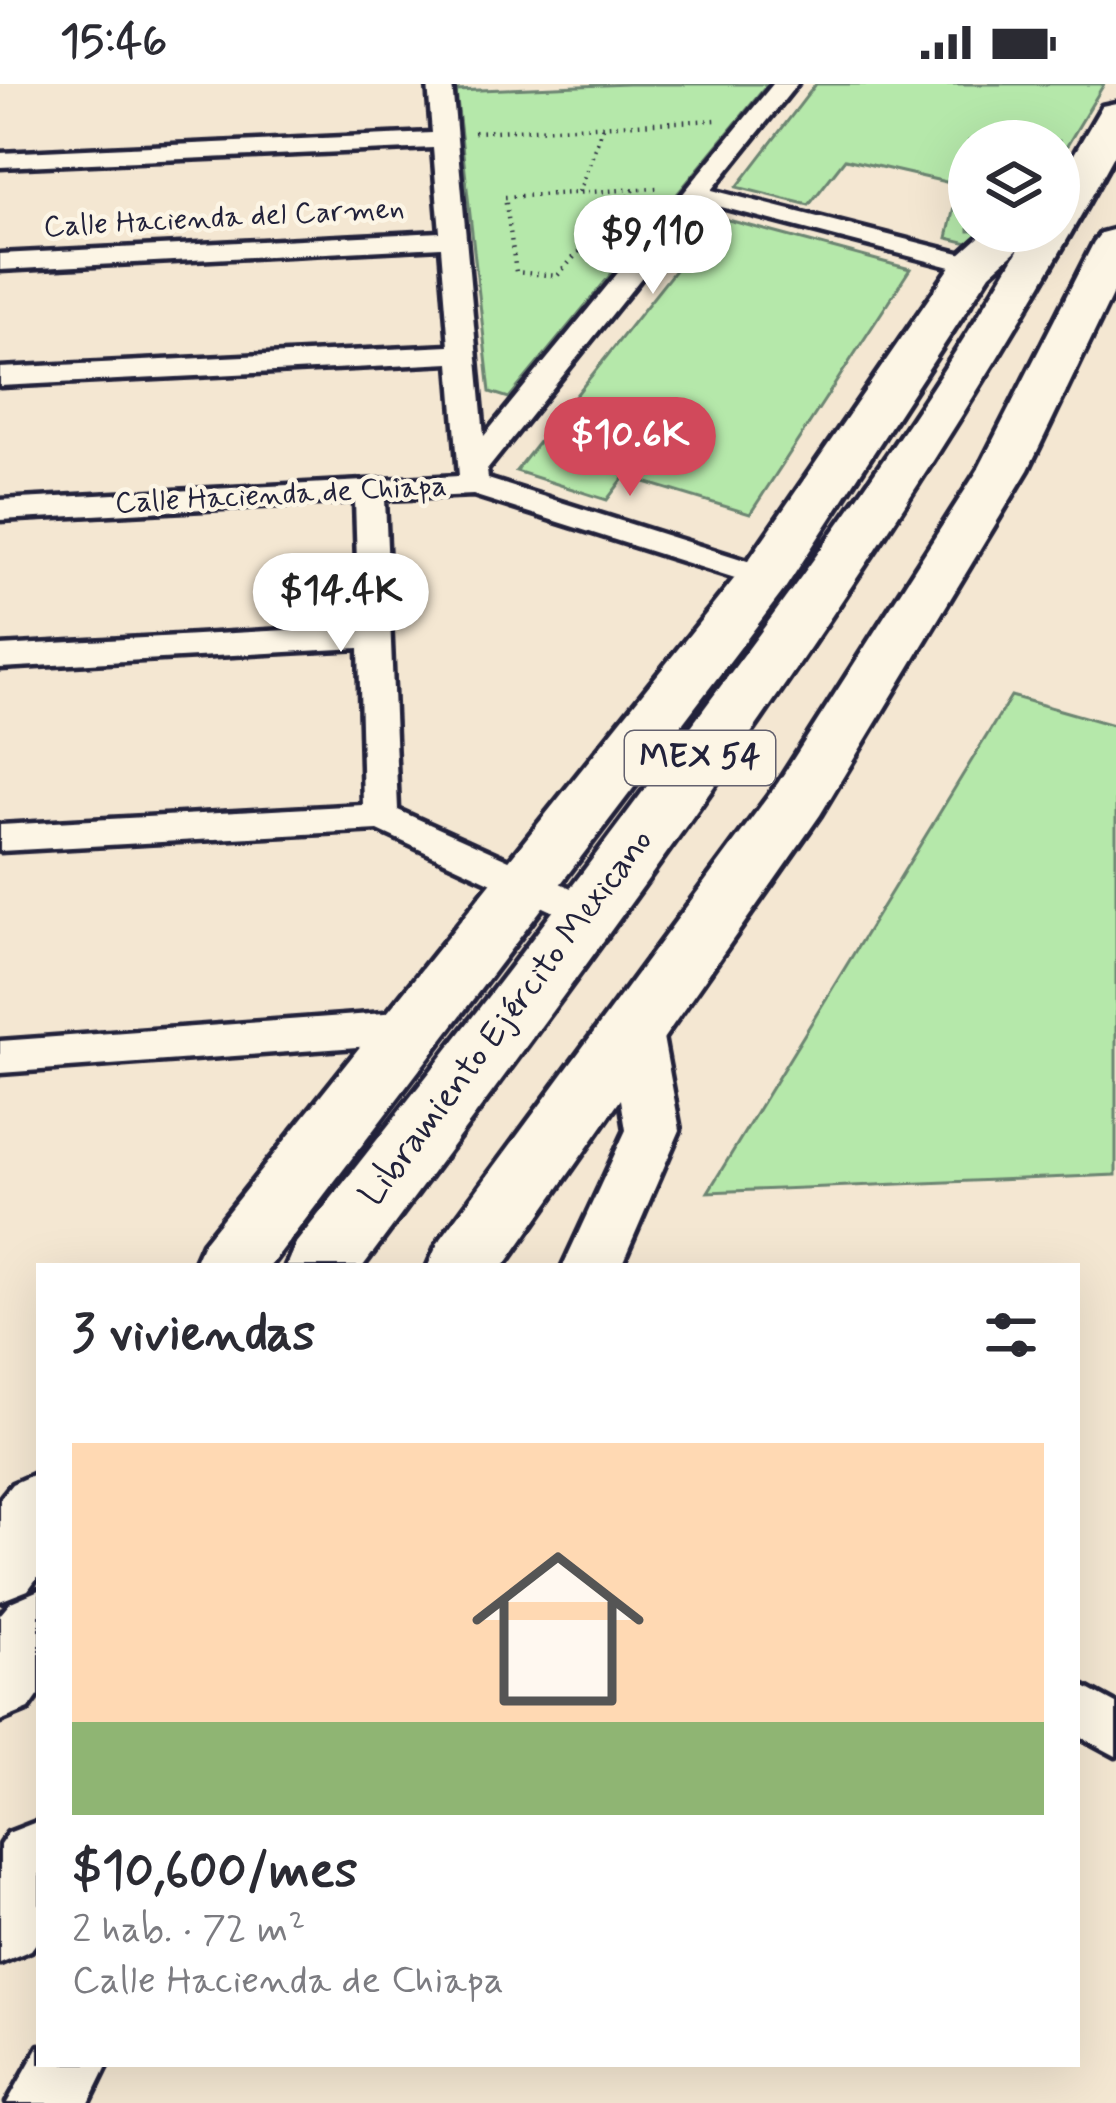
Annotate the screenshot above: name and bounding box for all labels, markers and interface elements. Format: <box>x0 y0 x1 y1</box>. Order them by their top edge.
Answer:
text: 15:46 <box>60 13 167 72</box>
map controls <box>948 120 1080 252</box>
button: layers <box>948 120 1080 252</box>
street label: Calle Hacienda del Carmen <box>42 189 406 247</box>
pin: $9,110 <box>555 195 751 297</box>
text: $9,110 <box>601 208 705 259</box>
pin: $10.6K <box>532 397 728 499</box>
text: $10.6K <box>571 410 689 461</box>
street label: Calle Hacienda de Chiapa <box>114 467 448 523</box>
pin: $14.4K <box>243 553 439 655</box>
text: $14.4K <box>280 566 402 617</box>
road number: MEX 54 <box>625 731 775 785</box>
street label: Libramiento Ejército Mexicano <box>350 820 664 1216</box>
text: 3 viviendas <box>72 1302 315 1368</box>
icon: filters <box>978 1302 1044 1368</box>
icon: home <box>450 1521 666 1737</box>
text: $10,600/mes <box>72 1839 357 1905</box>
text: 2 hab. · 72 m² <box>72 1905 305 1956</box>
text: Calle Hacienda de Chiapa <box>72 1956 504 2007</box>

